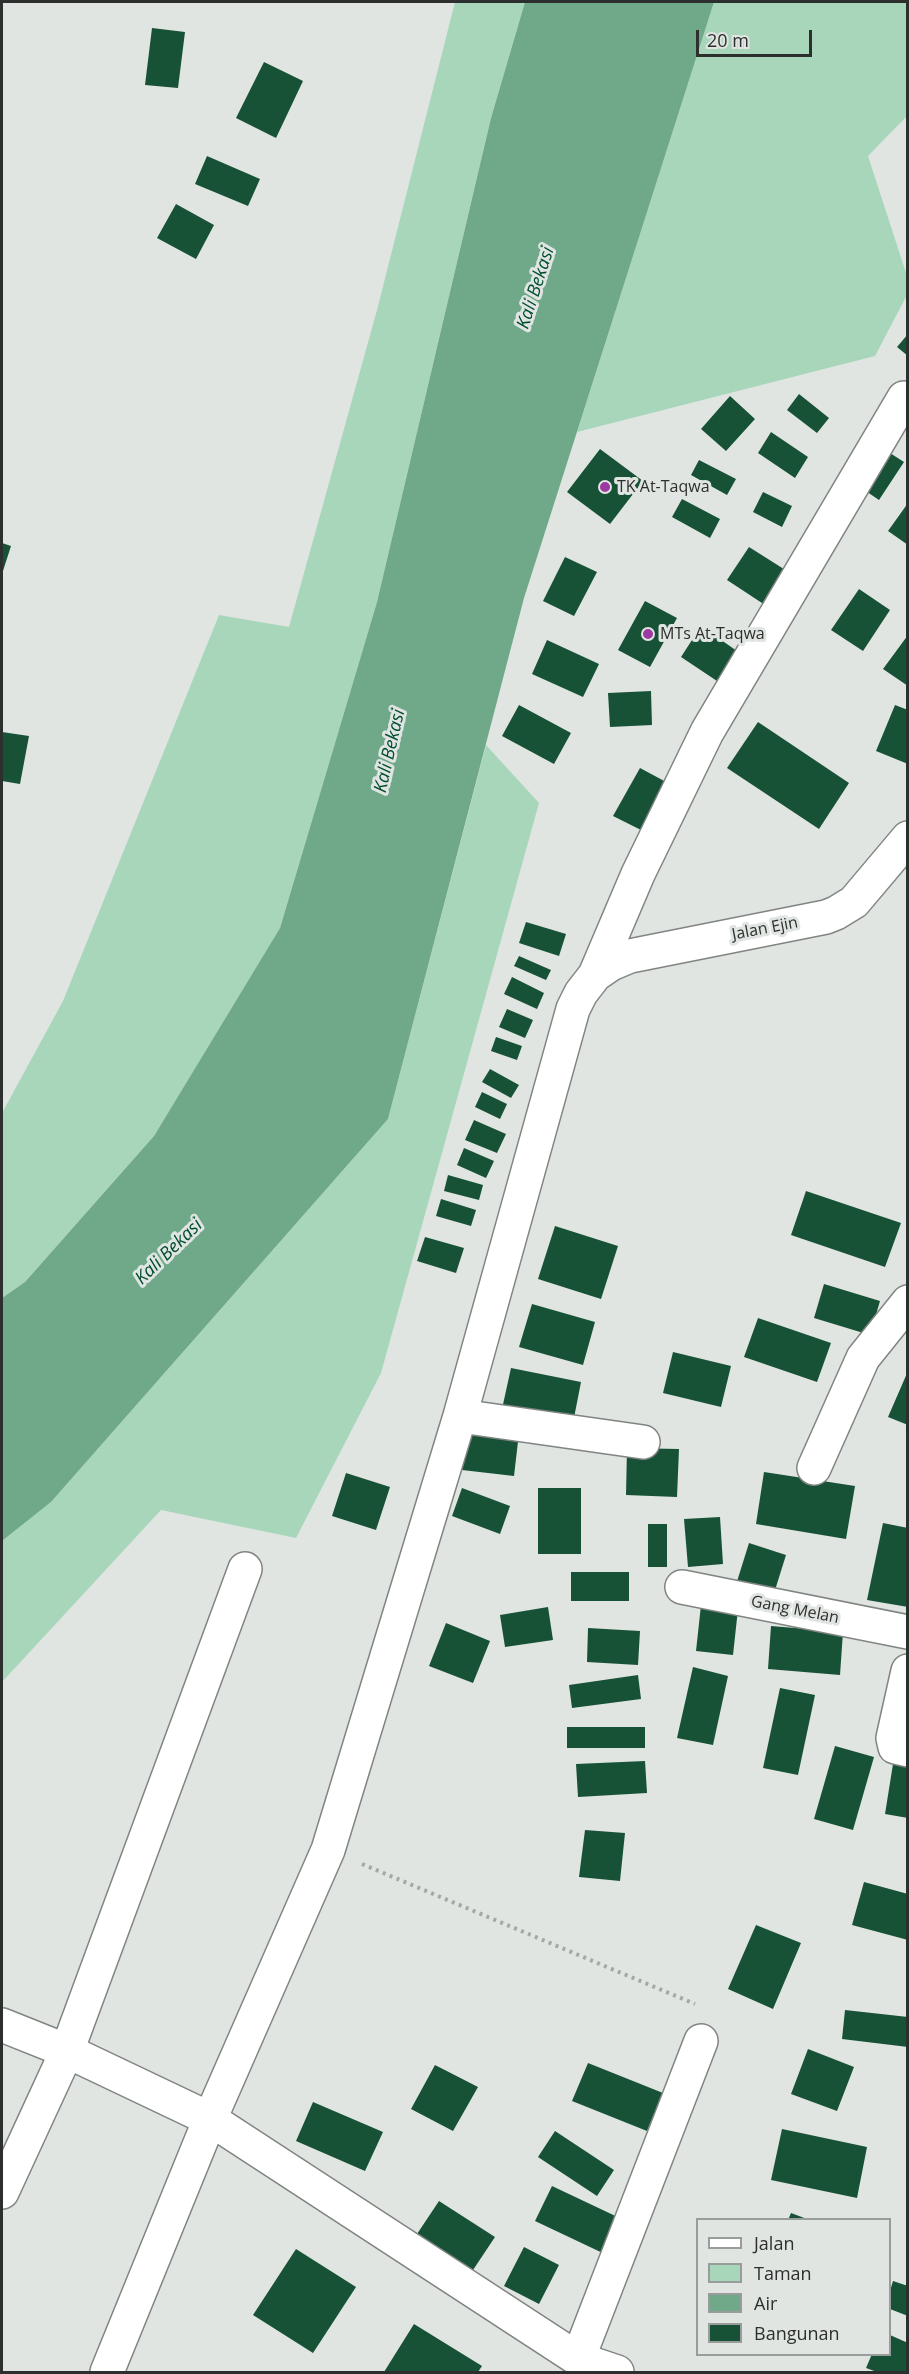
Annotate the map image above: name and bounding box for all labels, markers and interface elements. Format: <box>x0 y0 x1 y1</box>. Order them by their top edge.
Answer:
scale bar <box>699 18 814 56</box>
text: 20 m <box>707 28 749 52</box>
water label: Kali Bekasi <box>513 244 559 332</box>
place label: TK At-Taqwa <box>617 477 710 497</box>
marker: TK At-Taqwa <box>598 480 612 494</box>
place label: MTs At-Taqwa <box>660 624 765 644</box>
marker: MTs At-Taqwa <box>641 627 655 641</box>
water label: Kali Bekasi <box>370 707 410 795</box>
street label: Jalan Ejin <box>730 913 800 945</box>
water label: Kali Bekasi <box>131 1215 207 1289</box>
street label: Gang Melan <box>749 1592 841 1628</box>
legend <box>696 2218 891 2356</box>
text: Jalan <box>754 2231 794 2255</box>
text: Taman <box>754 2261 812 2285</box>
text: Air <box>754 2291 777 2315</box>
text: Bangunan <box>754 2321 840 2345</box>

